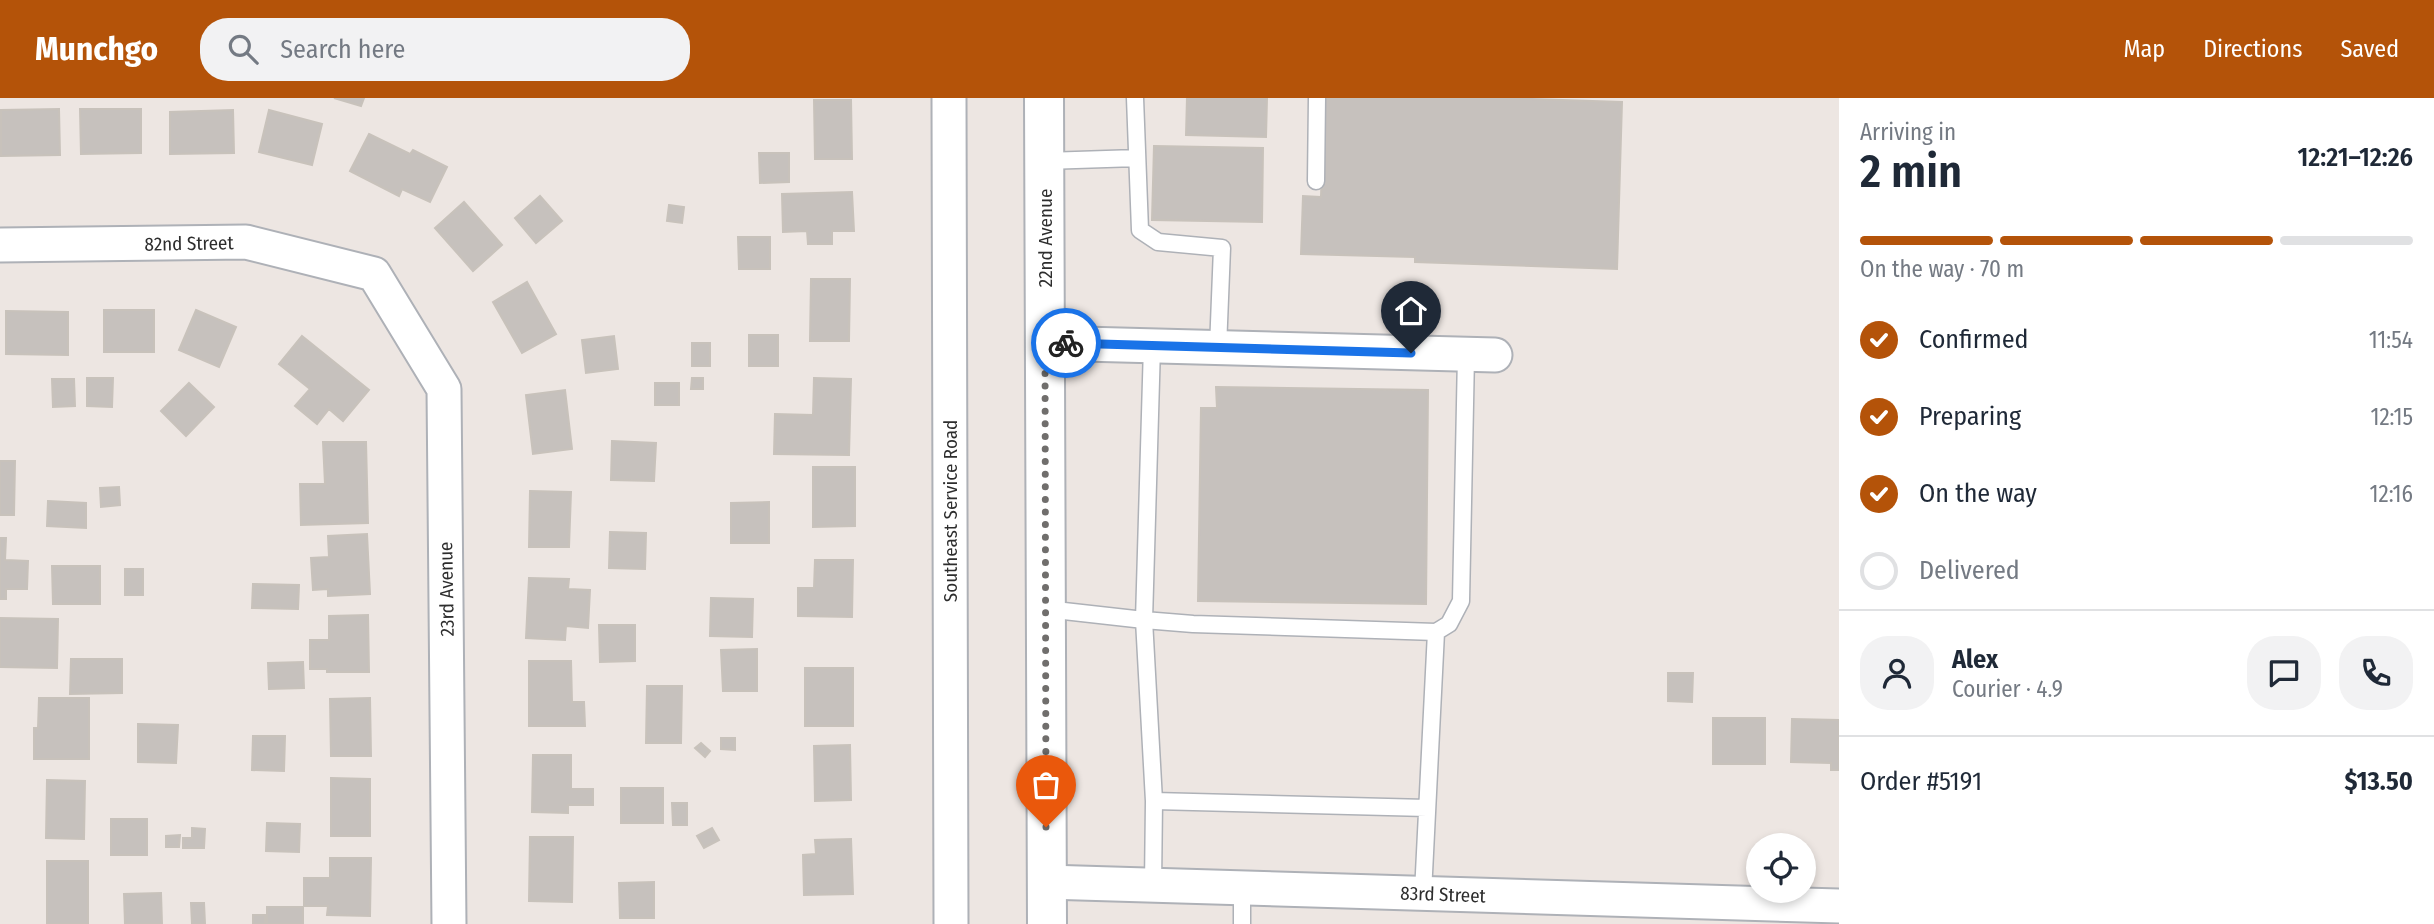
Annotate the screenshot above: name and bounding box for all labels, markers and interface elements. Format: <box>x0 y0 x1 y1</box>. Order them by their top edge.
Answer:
search box <box>200 18 690 81</box>
text: Munchgo <box>35 29 158 69</box>
icon: search <box>224 30 262 68</box>
text: Search here <box>280 34 405 65</box>
text: Map <box>2124 35 2165 63</box>
text: Directions <box>2203 35 2302 63</box>
text: Saved <box>2340 35 2399 63</box>
text: Arriving in <box>1860 118 1956 146</box>
text: 12:21–12:26 <box>2298 142 2413 173</box>
text: 2 min <box>1860 144 1962 199</box>
street label: 22nd Avenue <box>1034 189 1057 287</box>
street label: 82nd Street <box>144 231 235 256</box>
text: On the way · 70 m <box>1860 255 2024 283</box>
pin <box>1381 281 1441 353</box>
icon: home <box>1392 292 1430 330</box>
courier <box>1031 308 1101 378</box>
icon: check <box>1860 321 1898 359</box>
icon: bike <box>1047 324 1085 362</box>
text: Confirmed <box>1919 324 2029 355</box>
text: 11:54 <box>2369 326 2413 354</box>
icon: check <box>1860 398 1898 436</box>
text: Preparing <box>1919 401 2021 432</box>
text: 12:15 <box>2370 403 2413 431</box>
street label: Southeast Service Road <box>939 420 962 602</box>
icon: check <box>1860 475 1898 513</box>
text: On the way <box>1919 478 2037 509</box>
text: 12:16 <box>2370 480 2413 508</box>
street label: 23rd Avenue <box>434 541 459 637</box>
text: Delivered <box>1919 555 2020 586</box>
button: person <box>1860 636 1934 710</box>
button: chat <box>2247 636 2321 710</box>
button: phone <box>2339 636 2413 710</box>
text: Alex <box>1952 644 1998 675</box>
text: Courier · 4.9 <box>1952 675 2063 703</box>
pin <box>1016 755 1076 827</box>
icon: bag <box>1027 766 1065 804</box>
text: Order #5191 <box>1860 766 1982 797</box>
text: $13.50 <box>2345 766 2413 797</box>
map controls <box>1746 833 1816 903</box>
button: locate <box>1746 833 1816 903</box>
street label: 83rd Street <box>1400 882 1487 908</box>

